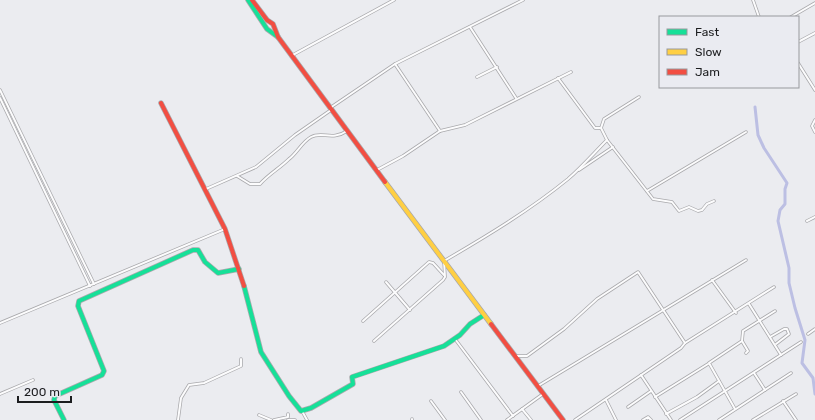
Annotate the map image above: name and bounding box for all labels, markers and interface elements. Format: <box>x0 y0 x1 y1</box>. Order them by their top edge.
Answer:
legend <box>659 16 799 88</box>
text: Fast <box>695 25 719 39</box>
text: Slow <box>695 45 722 59</box>
text: Jam <box>695 65 720 79</box>
scale bar <box>18 378 71 404</box>
text: 200 m <box>24 385 60 399</box>

